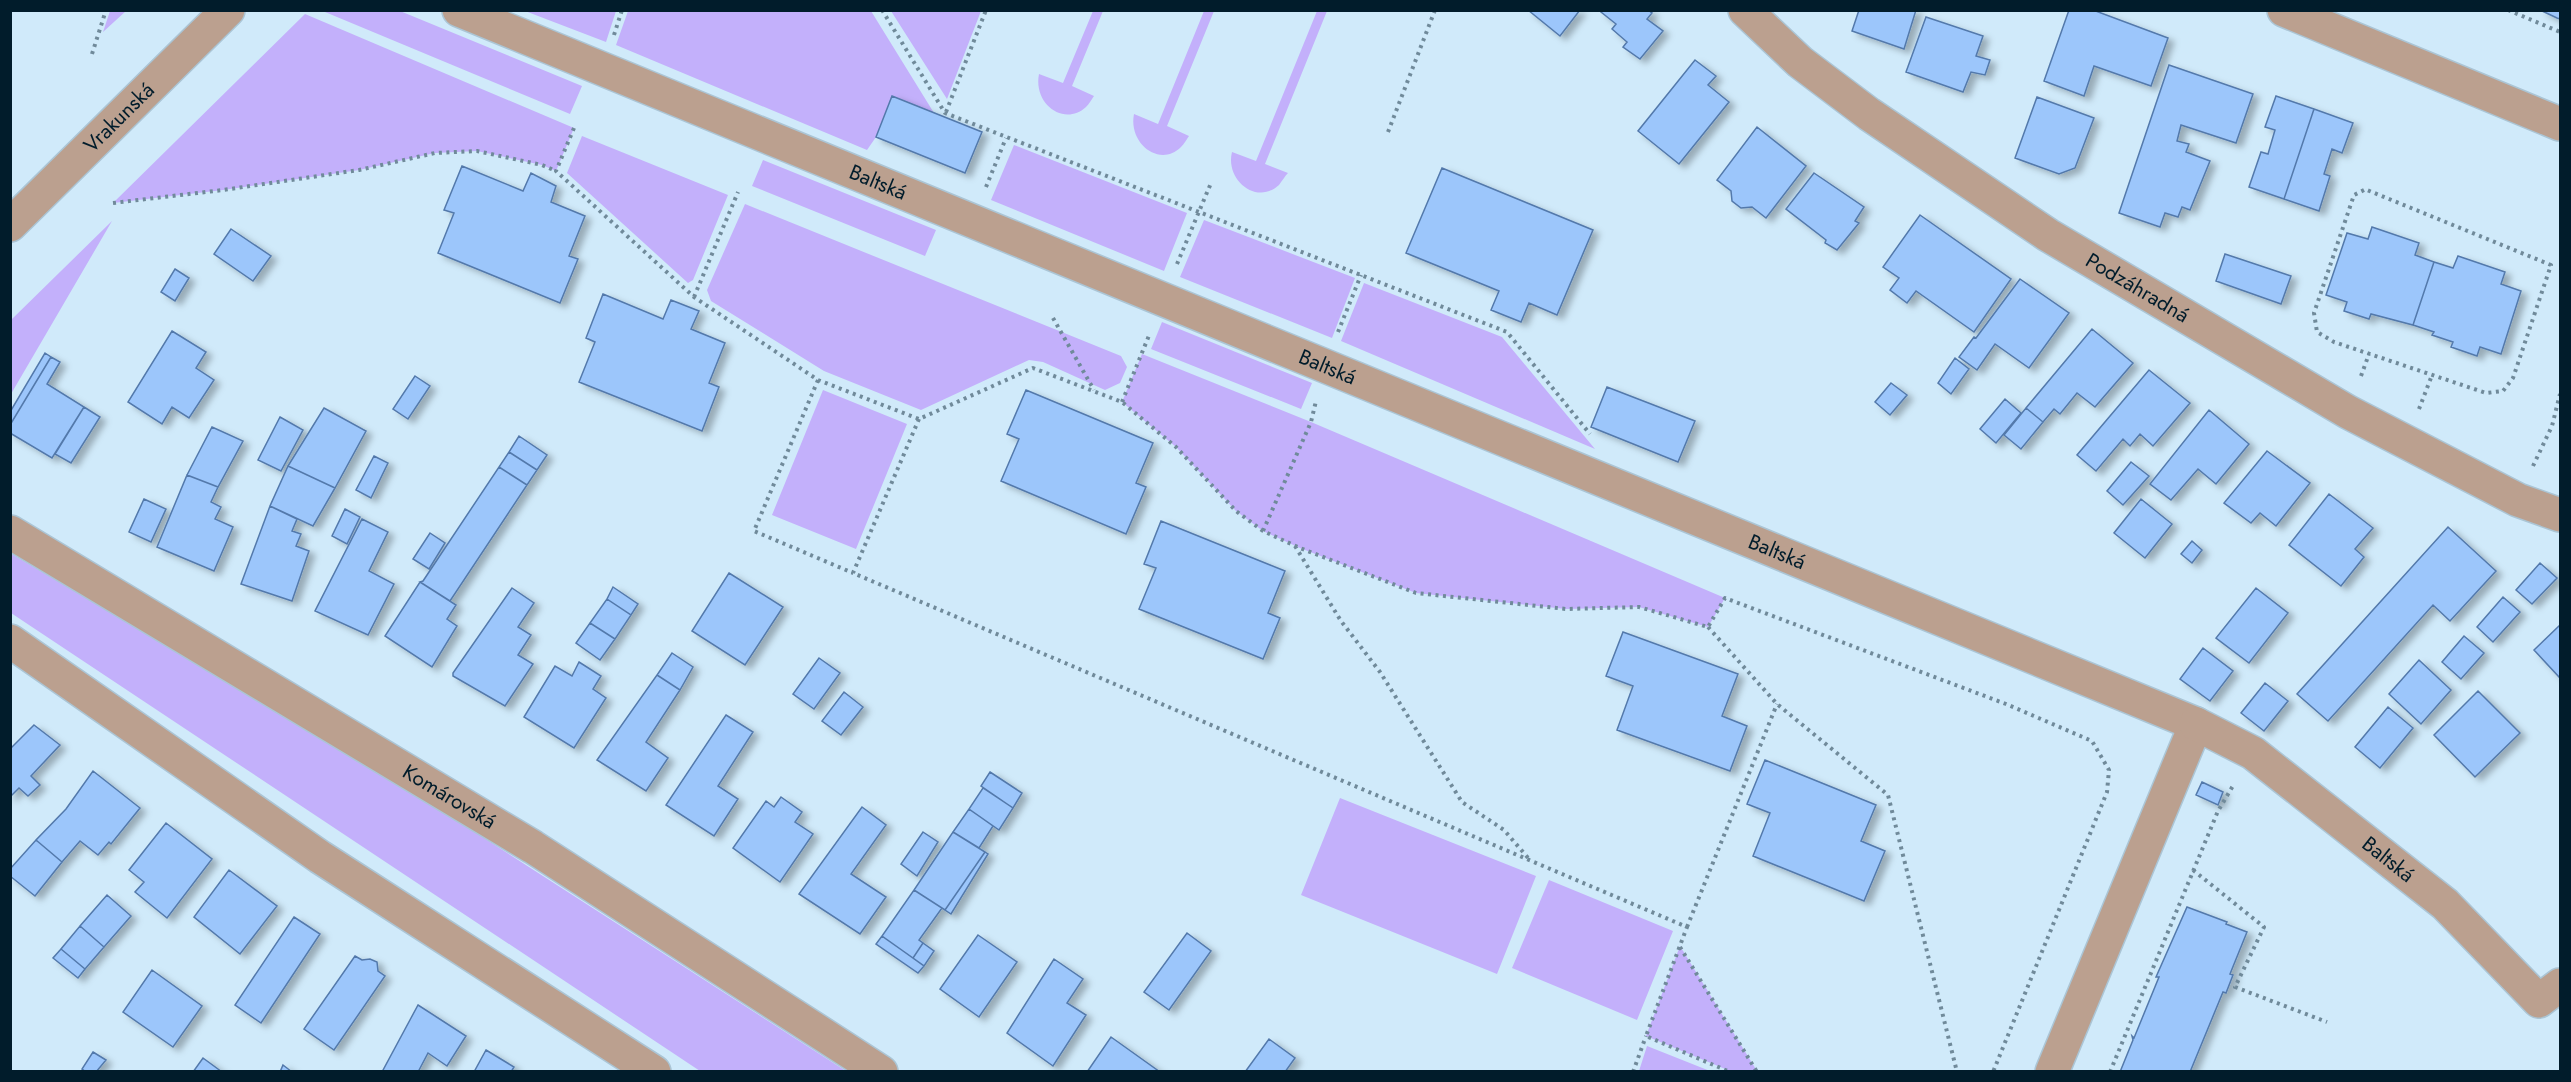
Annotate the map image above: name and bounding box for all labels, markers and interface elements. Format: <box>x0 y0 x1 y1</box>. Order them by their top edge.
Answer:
street label: Vrakunská <box>77 76 161 159</box>
street label: Baltská <box>845 157 911 207</box>
street label: Podzáhradná <box>2080 245 2195 330</box>
street label: Baltská <box>1294 342 1361 392</box>
street label: Baltská <box>1744 527 1810 577</box>
street label: Komárovská <box>397 757 502 836</box>
street label: Baltská <box>2356 829 2421 890</box>

